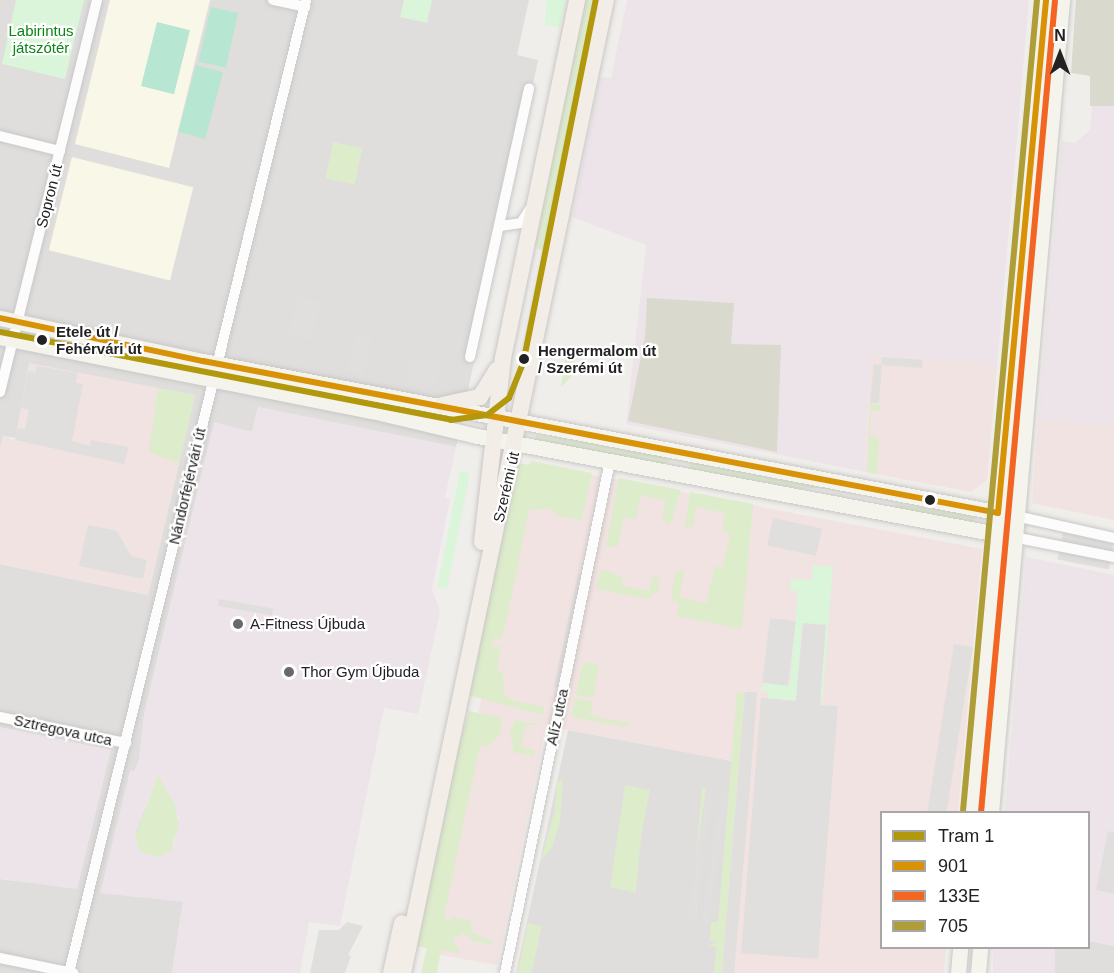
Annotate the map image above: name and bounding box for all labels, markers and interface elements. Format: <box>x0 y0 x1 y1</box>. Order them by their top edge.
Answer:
park label: Labirintus játszótér <box>8 21 74 56</box>
north arrow <box>1030 24 1090 84</box>
text: N <box>1054 27 1066 44</box>
street label: Sopron út <box>32 162 66 230</box>
place label: Etele út / Fehérvári út <box>56 322 142 357</box>
marker: Etele út / Fehérvári út <box>33 331 51 349</box>
place label: Hengermalom út / Szerémi út <box>538 341 656 376</box>
marker: Hengermalom út / Szerémi út <box>515 350 533 368</box>
street label: Nándorfejérvári út <box>165 426 209 546</box>
street label: Szerémi út <box>489 450 523 524</box>
unlabelled marker <box>924 494 936 506</box>
place label: A-Fitness Újbuda <box>250 615 365 633</box>
marker: A-Fitness Újbuda <box>231 617 245 631</box>
place label: Thor Gym Újbuda <box>301 663 419 681</box>
marker: Thor Gym Újbuda <box>282 665 296 679</box>
street label: Alíz utca <box>542 687 572 747</box>
street label: Sztregova utca <box>12 711 114 749</box>
legend <box>880 811 1090 949</box>
text: Tram 1 <box>938 826 994 846</box>
text: 901 <box>938 856 968 876</box>
text: 133E <box>938 886 980 906</box>
text: 705 <box>938 916 968 936</box>

